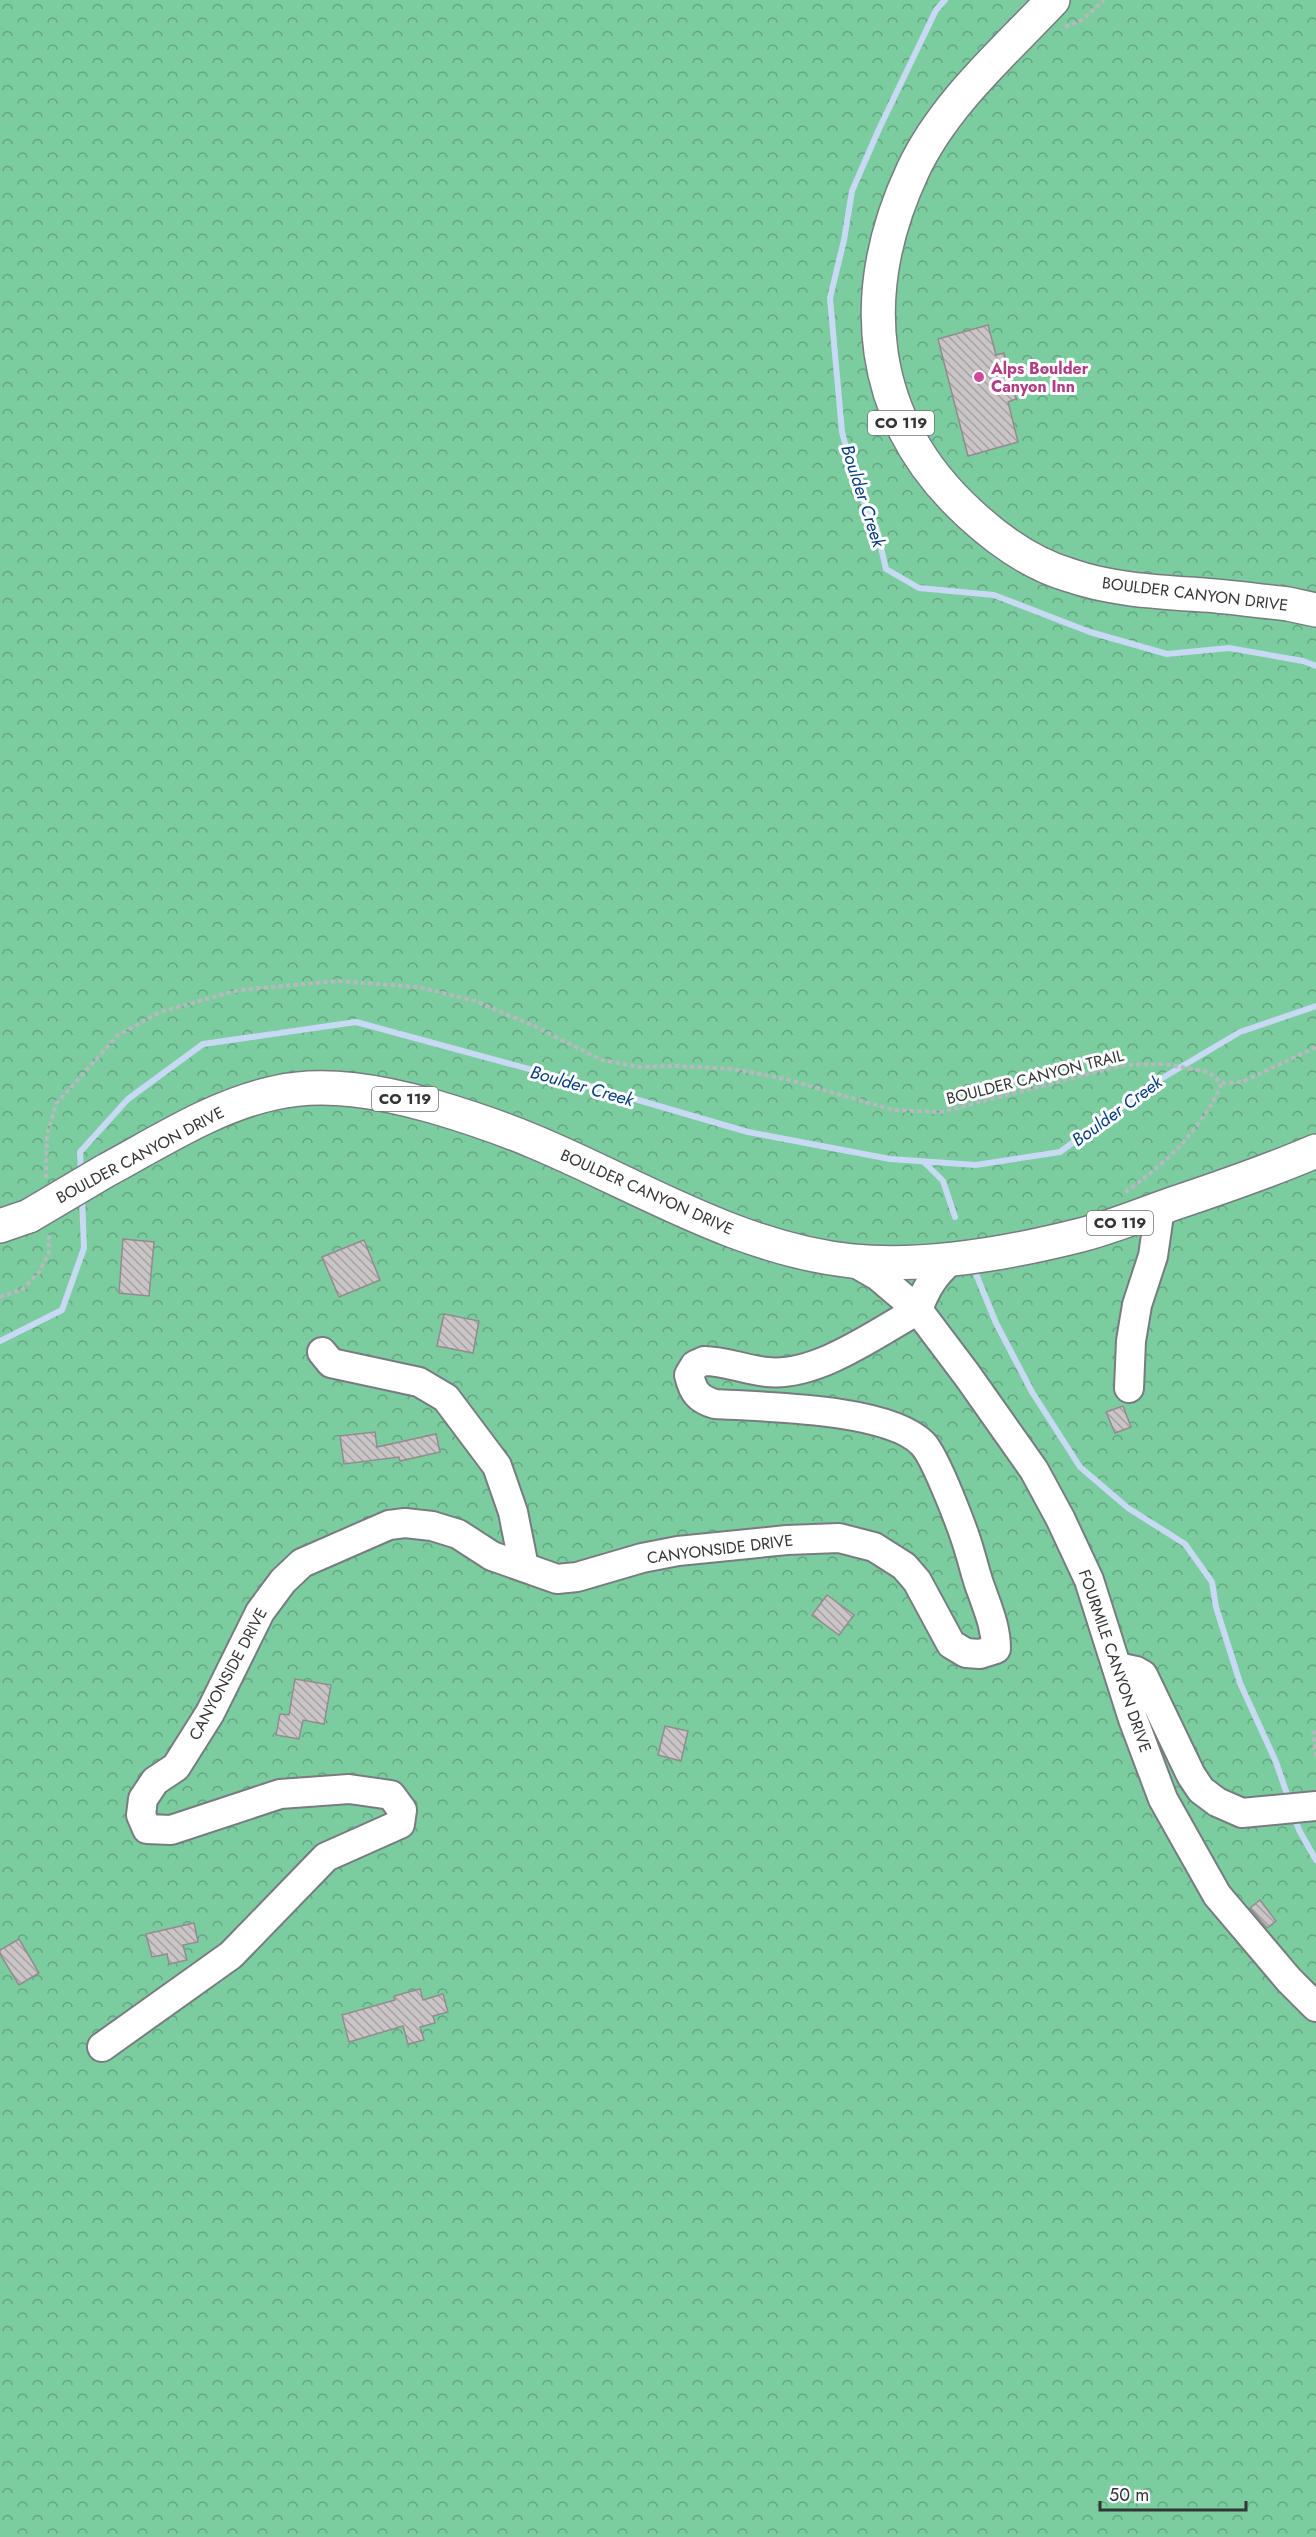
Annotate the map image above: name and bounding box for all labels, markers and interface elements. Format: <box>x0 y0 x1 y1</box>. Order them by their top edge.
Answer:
place label: Alps Boulder Canyon Inn <box>990 357 1089 398</box>
marker: Alps Boulder Canyon Inn <box>972 370 986 384</box>
road number: CO 119 <box>868 411 934 435</box>
water label: Boulder Creek <box>834 441 892 552</box>
street label: BOULDER CANYON DRIVE <box>1101 571 1289 617</box>
street label: BOULDER CANYON TRAIL <box>944 1044 1127 1110</box>
water label: Boulder Creek <box>527 1059 638 1113</box>
water label: Boulder Creek <box>1066 1068 1169 1153</box>
road number: CO 119 <box>372 1087 438 1111</box>
street label: BOULDER CANYON DRIVE <box>52 1101 228 1209</box>
street label: BOULDER CANYON DRIVE <box>557 1143 737 1241</box>
road number: CO 119 <box>1087 1211 1153 1235</box>
street label: CANYONSIDE DRIVE <box>646 1529 794 1569</box>
street label: FOURMILE CANYON DRIVE <box>1073 1566 1157 1756</box>
street label: CANYONSIDE DRIVE <box>183 1604 273 1744</box>
scale bar <box>1100 2474 1246 2512</box>
text: 50 m <box>1109 2482 1149 2508</box>

